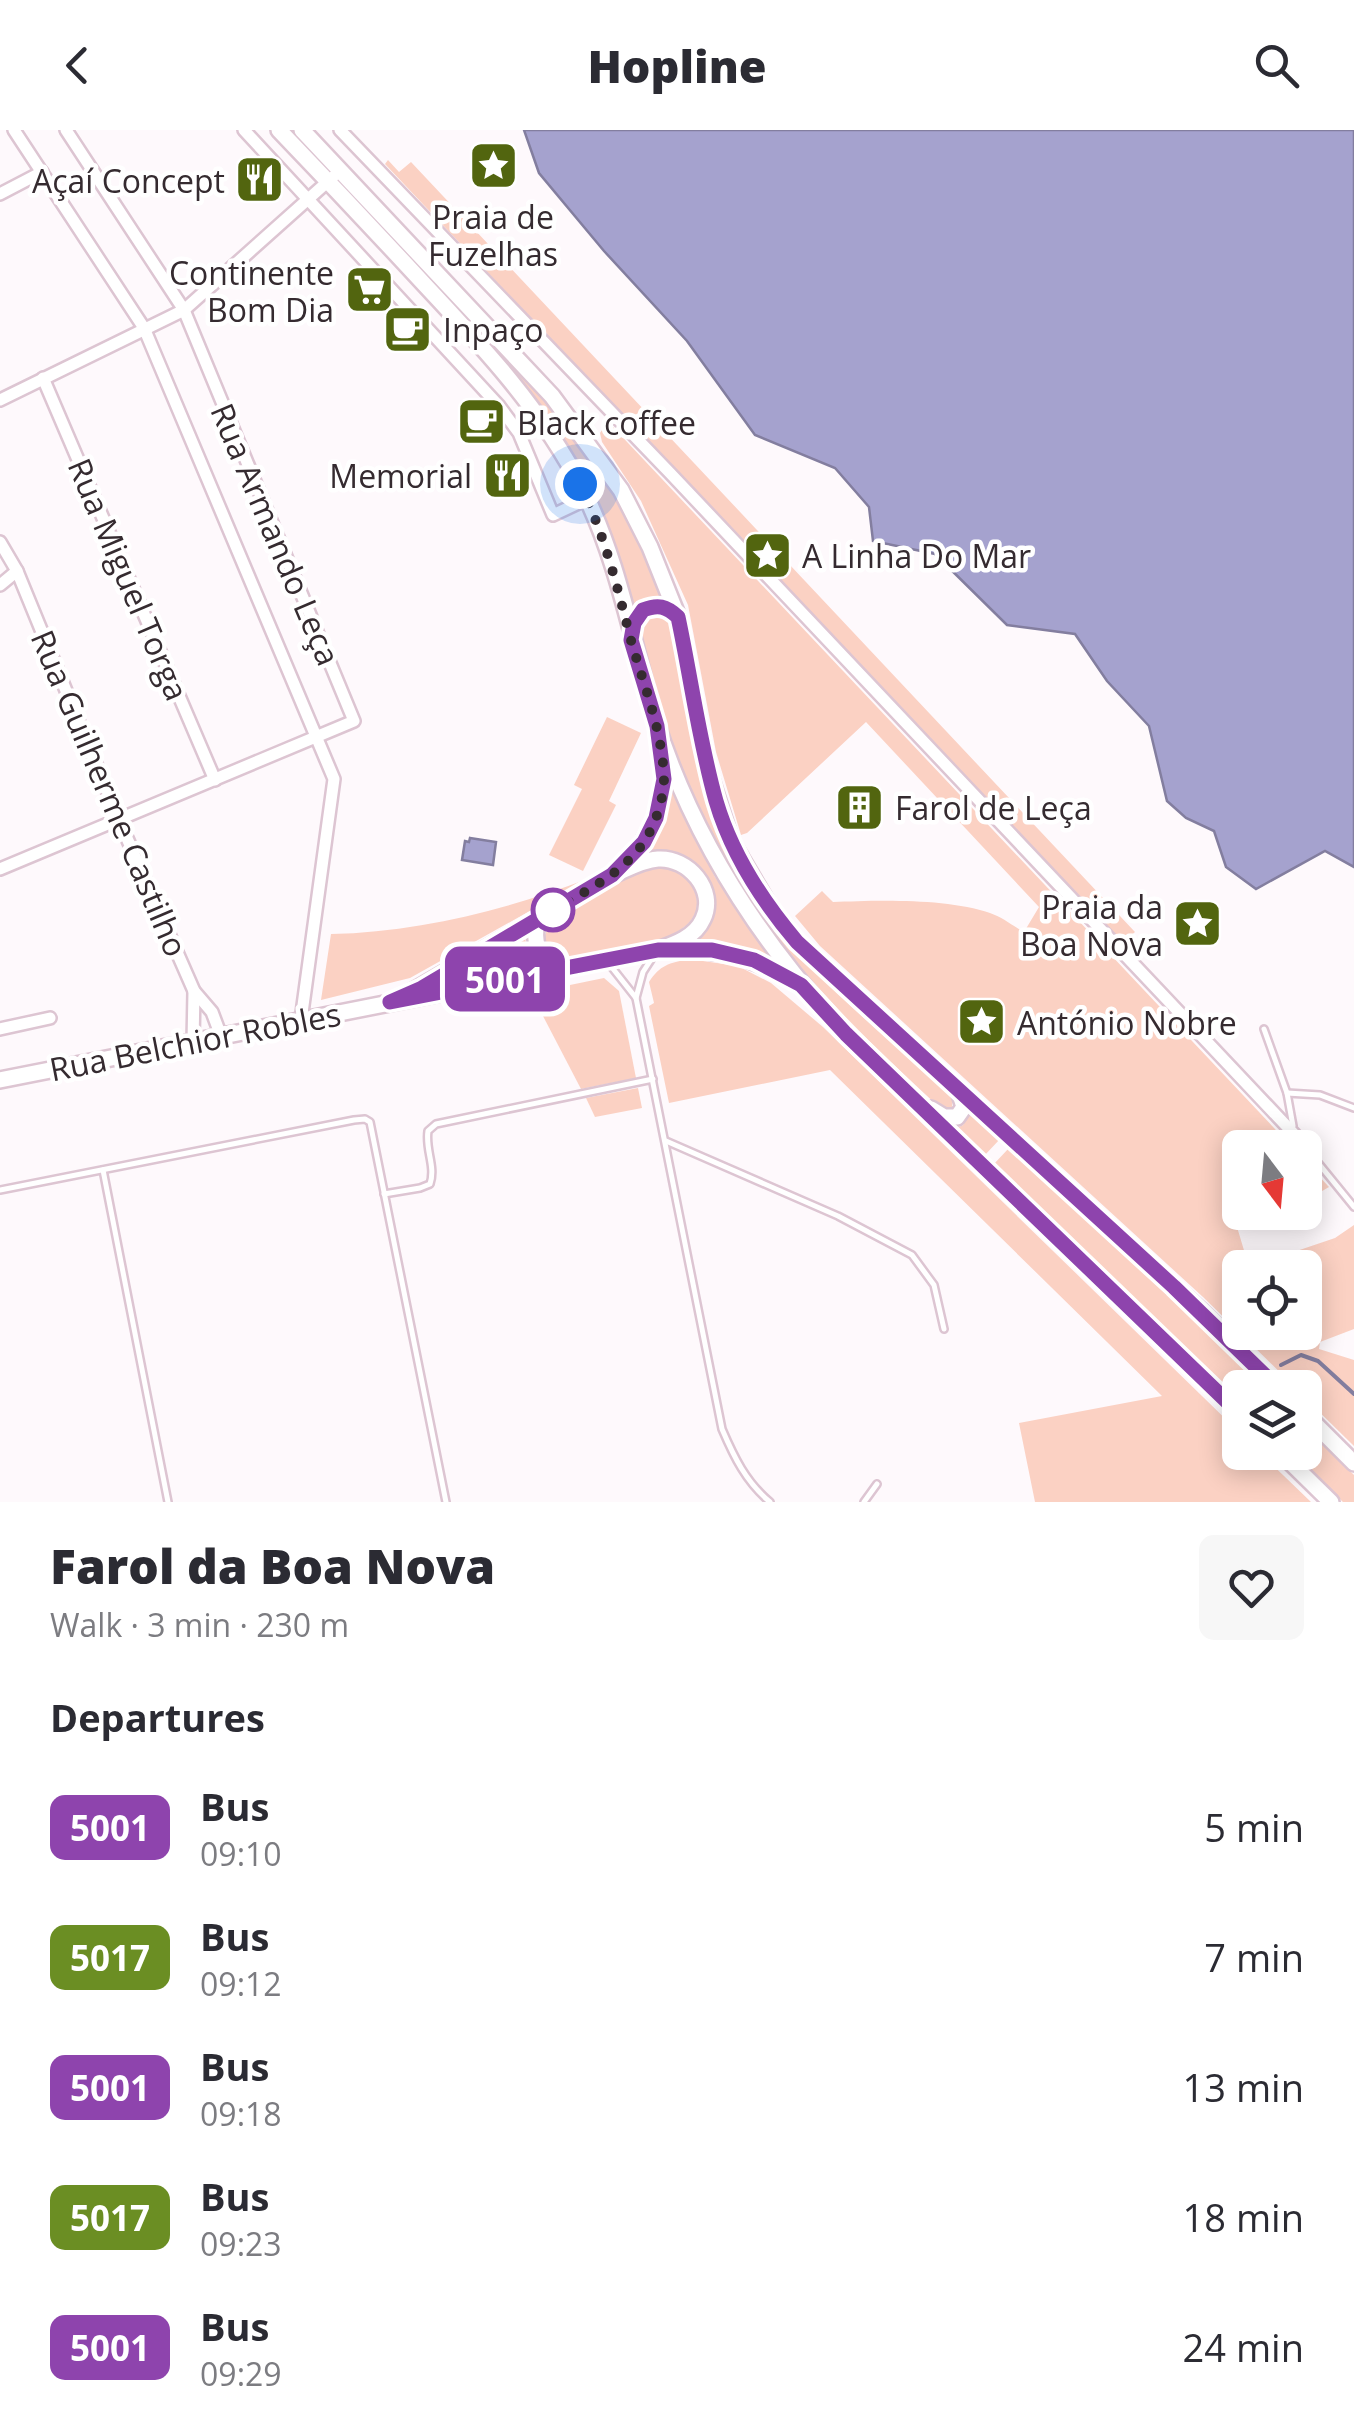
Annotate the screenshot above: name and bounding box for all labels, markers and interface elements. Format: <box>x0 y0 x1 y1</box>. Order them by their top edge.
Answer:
text: Hopline <box>587 35 767 96</box>
icon: back <box>50 38 105 93</box>
icon: search <box>1249 38 1304 93</box>
place icon: Praia de Fuzelhas <box>467 140 519 192</box>
restaurant icon: Açaí Concept <box>234 154 286 206</box>
place label: Açaí Concept <box>32 159 225 202</box>
place label: Praia de Fuzelhas <box>428 195 558 275</box>
place label: Continente Bom Dia <box>169 251 334 331</box>
supermarket icon: Continente Bom Dia <box>343 264 395 316</box>
cafe icon: Inpaço <box>382 303 434 355</box>
place label: Inpaço <box>443 308 544 351</box>
street label: Rua Armando Leça <box>201 396 351 672</box>
cafe icon: Black coffee <box>456 396 508 448</box>
place label: Black coffee <box>517 401 696 444</box>
restaurant icon: Memorial <box>481 449 533 501</box>
street label: Rua Miguel Torga <box>59 451 199 707</box>
place label: Memorial <box>329 454 472 497</box>
your location <box>555 459 605 509</box>
place icon: A Linha Do Mar <box>741 529 793 581</box>
place label: A Linha Do Mar <box>802 534 1031 577</box>
street label: Rua Guilherme Castilho <box>22 623 198 963</box>
building icon: Farol de Leça <box>834 781 886 833</box>
place label: Farol de Leça <box>895 786 1092 829</box>
place label: Praia da Boa Nova <box>1020 885 1163 965</box>
unlabelled marker <box>532 889 574 931</box>
place icon: Praia da Boa Nova <box>1172 898 1224 950</box>
line badge: 5001 <box>435 946 575 1012</box>
text: 5001 <box>465 956 545 1003</box>
street label: Rua Belchior Robles <box>46 992 344 1090</box>
place icon: António Nobre <box>956 996 1008 1048</box>
place label: António Nobre <box>1017 1001 1237 1044</box>
north arrow <box>1222 1130 1322 1230</box>
map controls <box>1222 1130 1322 1470</box>
button: locate <box>1222 1250 1322 1350</box>
button: layers <box>1222 1370 1322 1470</box>
text: Farol da Boa Nova <box>50 1533 495 1598</box>
button: heart <box>1199 1535 1304 1640</box>
text: Walk · 3 min · 230 m <box>50 1603 349 1646</box>
text: Departures <box>50 1691 265 1743</box>
text: Bus <box>200 1780 269 1832</box>
text: 5 min <box>1204 1801 1304 1853</box>
text: 5001 <box>70 1804 150 1851</box>
text: 09:10 <box>200 1832 282 1875</box>
text: Bus <box>200 1910 269 1962</box>
text: 7 min <box>1204 1931 1304 1983</box>
text: 5017 <box>70 1934 150 1981</box>
text: 09:12 <box>200 1962 282 2005</box>
text: Bus <box>200 2040 269 2092</box>
text: 13 min <box>1183 2061 1304 2113</box>
text: 5001 <box>70 2064 150 2111</box>
text: 09:18 <box>200 2092 282 2135</box>
text: Bus <box>200 2170 269 2222</box>
text: 18 min <box>1183 2191 1304 2243</box>
text: 5017 <box>70 2194 150 2241</box>
text: 09:23 <box>200 2222 282 2265</box>
text: Bus <box>200 2300 269 2352</box>
text: 24 min <box>1183 2321 1304 2373</box>
text: 5001 <box>70 2324 150 2371</box>
text: 09:29 <box>200 2352 282 2395</box>

